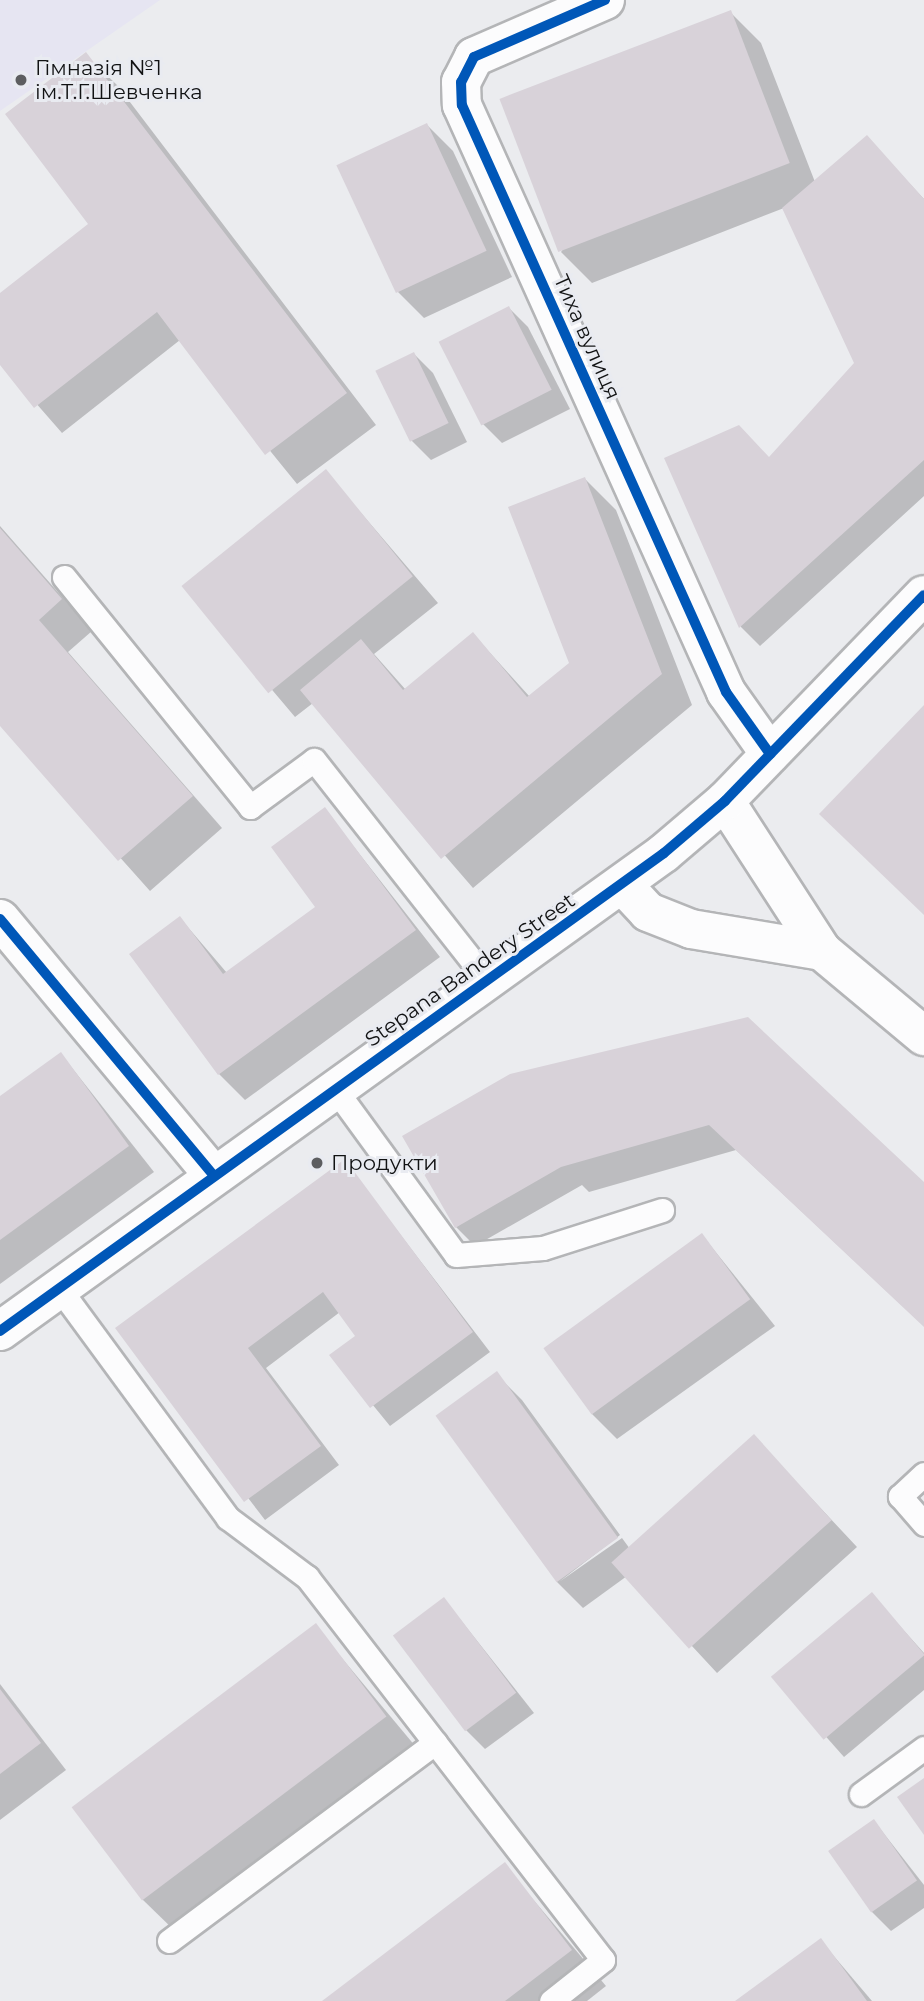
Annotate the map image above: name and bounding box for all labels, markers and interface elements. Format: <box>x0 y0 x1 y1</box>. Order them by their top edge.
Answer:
place label: Гімназія №1 ім.Т.Г.Шевченка <box>35 55 203 105</box>
marker: Гімназія №1 ім.Т.Г.Шевченка <box>13 72 29 88</box>
street label: Тиха вулиця <box>548 271 626 403</box>
street label: Stepana Bandery Street <box>360 888 580 1052</box>
place label: Продукти <box>331 1150 438 1176</box>
marker: Продукти <box>309 1155 325 1171</box>

